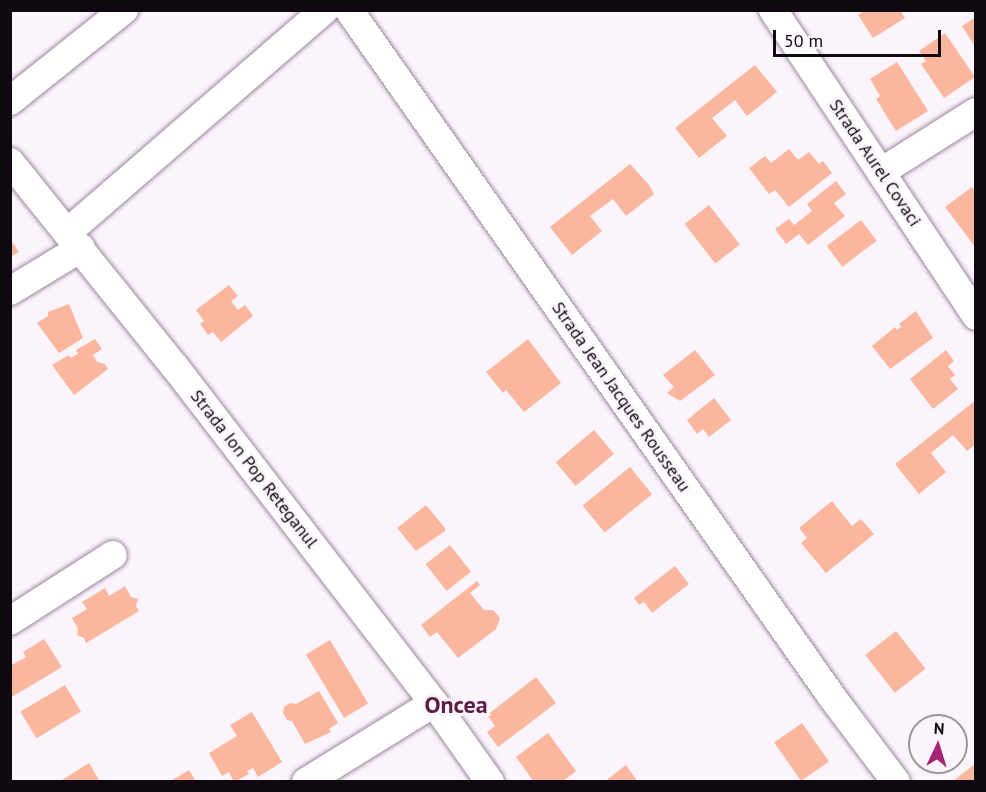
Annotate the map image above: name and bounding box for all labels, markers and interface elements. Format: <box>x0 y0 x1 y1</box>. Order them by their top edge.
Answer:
scale bar <box>776 18 944 56</box>
text: 50 m <box>784 29 823 52</box>
street label: Strada Aurel Covaci <box>824 95 926 231</box>
street label: Strada Jean Jacques Rousseau <box>547 298 695 496</box>
street label: Strada Ion Pop Reteganul <box>186 386 322 552</box>
district label: Oncea <box>424 691 488 719</box>
north arrow <box>908 714 968 774</box>
text: N <box>933 718 945 738</box>

